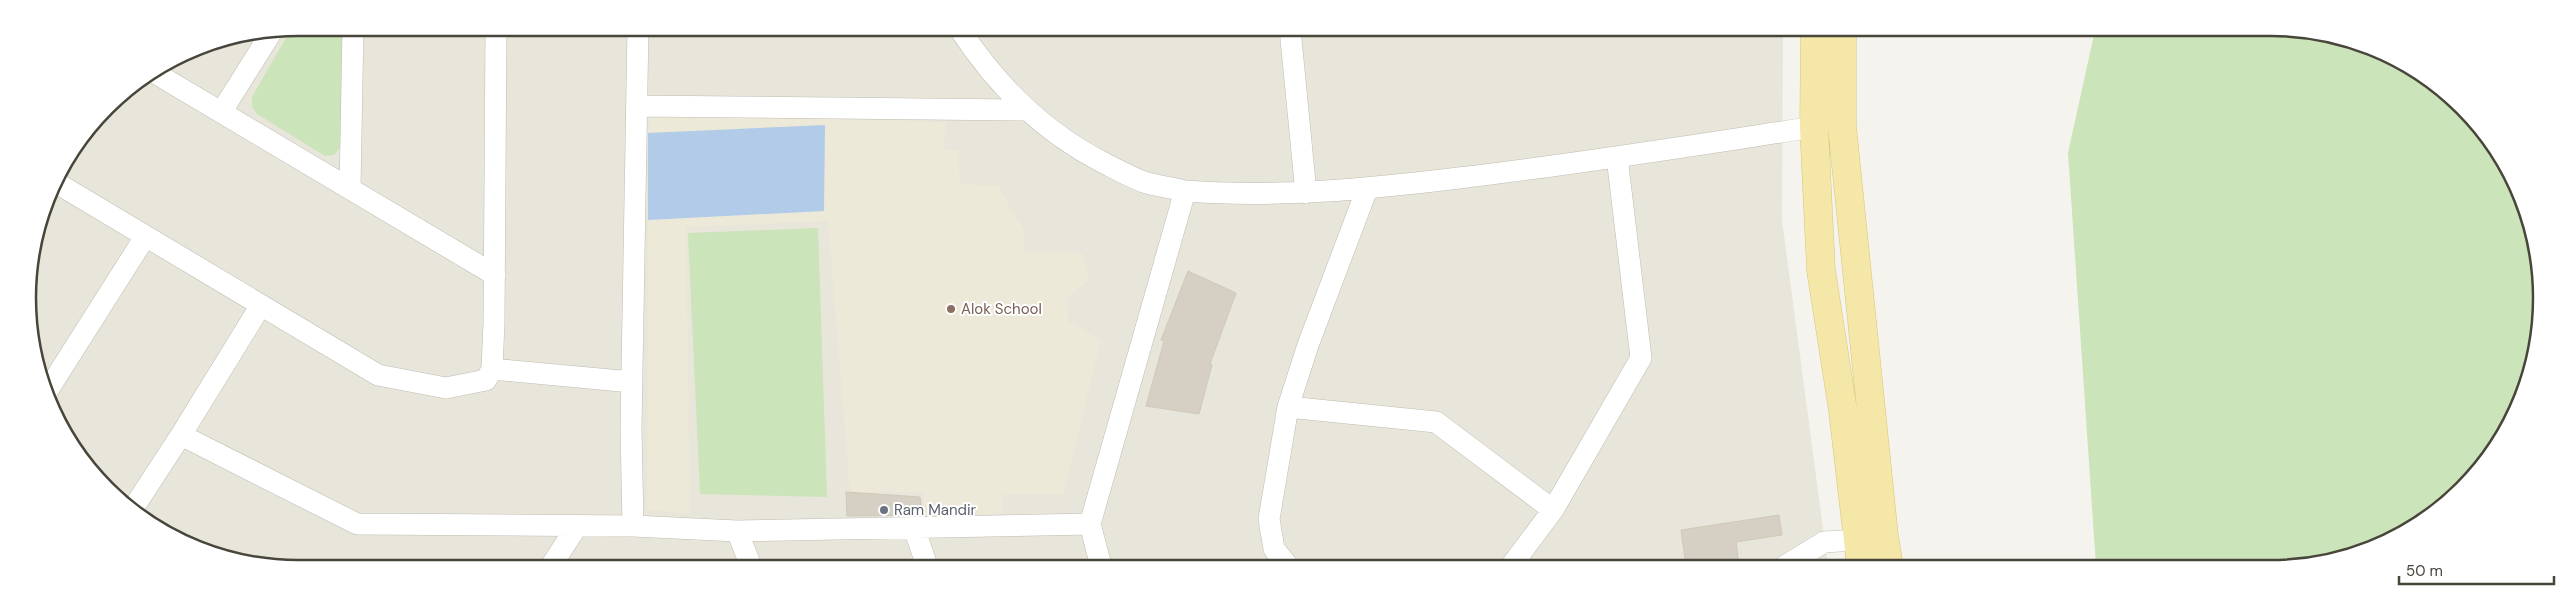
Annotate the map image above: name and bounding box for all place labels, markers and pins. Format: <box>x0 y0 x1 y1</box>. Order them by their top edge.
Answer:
place label: Alok School <box>961 299 1042 319</box>
marker: Alok School <box>945 303 957 315</box>
place label: Ram Mandir <box>894 500 977 520</box>
marker: Ram Mandir <box>878 504 890 516</box>

